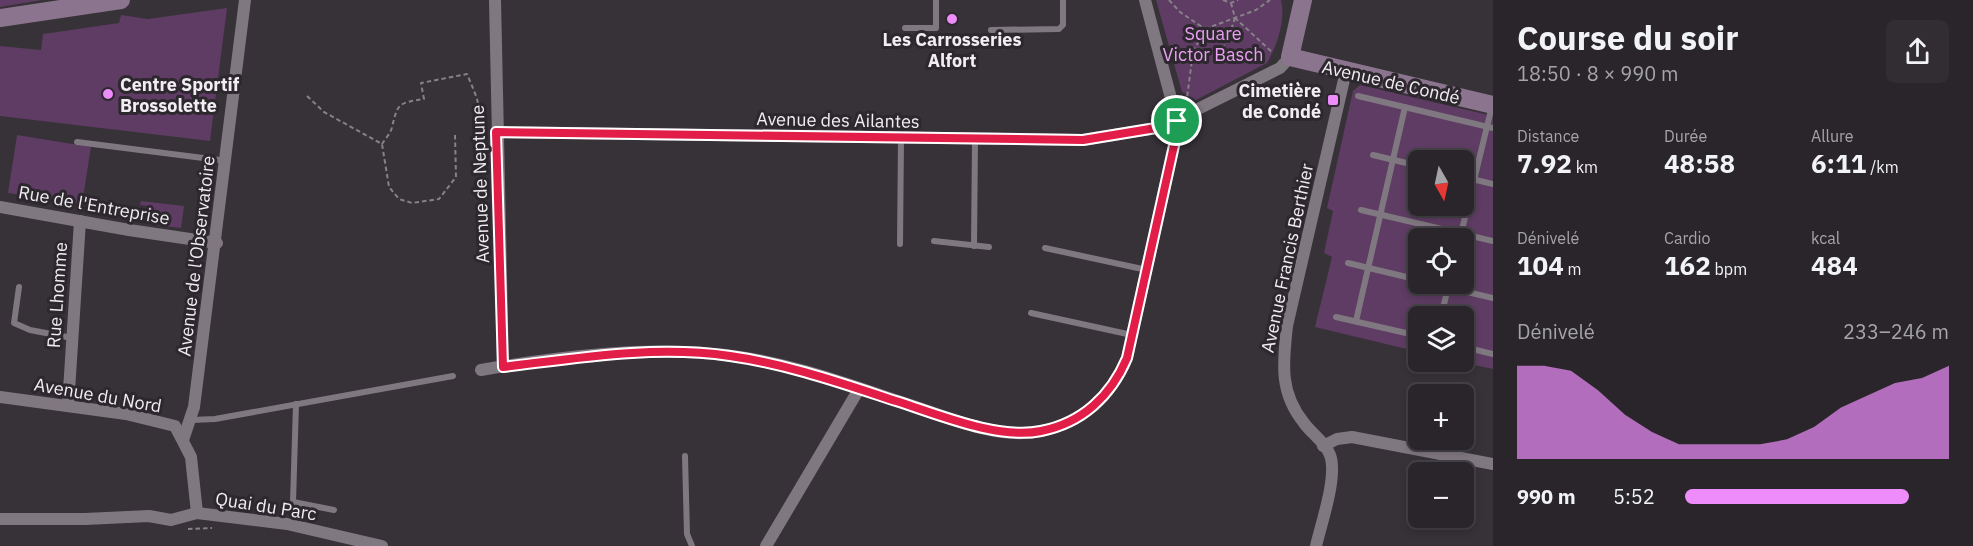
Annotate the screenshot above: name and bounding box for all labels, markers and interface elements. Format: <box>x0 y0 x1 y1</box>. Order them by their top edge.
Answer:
marker: Les Carrosseries Alfort <box>945 12 959 26</box>
text: Course du soir <box>1517 16 1739 59</box>
button: share <box>1886 20 1949 83</box>
park label: Square Victor Basch <box>1162 22 1264 66</box>
place label: Les Carrosseries Alfort <box>882 28 1022 72</box>
street label: Avenue de Condé <box>1320 55 1462 109</box>
text: 18:50 · 8 × 990 m <box>1517 60 1678 87</box>
place label: Centre Sportif Brossolette <box>120 73 240 117</box>
place label: Cimetière de Condé <box>1238 79 1321 123</box>
marker: Centre Sportif Brossolette <box>101 87 115 101</box>
marker: Cimetière de Condé <box>1326 93 1340 107</box>
pin <box>1151 95 1202 146</box>
street label: Avenue de Neptune <box>466 104 494 264</box>
icon: arrive <box>1160 104 1193 137</box>
street label: Avenue des Ailantes <box>756 107 920 133</box>
text: Distance <box>1517 126 1579 146</box>
text: Durée <box>1664 126 1707 146</box>
text: Allure <box>1811 126 1854 146</box>
text: 7.92 <box>1517 146 1572 180</box>
text: 48:58 <box>1664 146 1735 180</box>
text: 6:11 <box>1811 146 1866 180</box>
north arrow <box>1408 150 1474 216</box>
map controls <box>1408 150 1474 528</box>
street label: Avenue de l'Observatoire <box>172 154 220 358</box>
text: km <box>1572 157 1598 177</box>
text: /km <box>1866 157 1899 177</box>
street label: Avenue Francis Berthier <box>1256 161 1318 355</box>
street label: Rue de l'Entreprise <box>17 180 172 230</box>
button: locate <box>1408 228 1474 294</box>
text: Dénivelé <box>1517 228 1579 248</box>
text: Cardio <box>1664 228 1711 248</box>
text: kcal <box>1811 228 1840 248</box>
street label: Rue Lhomme <box>42 241 72 349</box>
text: 104 <box>1517 248 1564 282</box>
text: 162 <box>1664 248 1711 282</box>
text: 484 <box>1811 248 1858 282</box>
text: m <box>1564 259 1582 279</box>
text: bpm <box>1711 259 1747 279</box>
button: layers <box>1408 306 1474 372</box>
text: Dénivelé <box>1517 318 1595 345</box>
text: 233–246 m <box>1843 318 1949 345</box>
street label: Avenue du Nord <box>32 372 164 418</box>
button: + <box>1408 384 1474 450</box>
button: − <box>1408 462 1474 528</box>
text: 990 m <box>1517 483 1576 510</box>
text: 5:52 <box>1613 483 1655 510</box>
street label: Quai du Parc <box>214 487 318 525</box>

